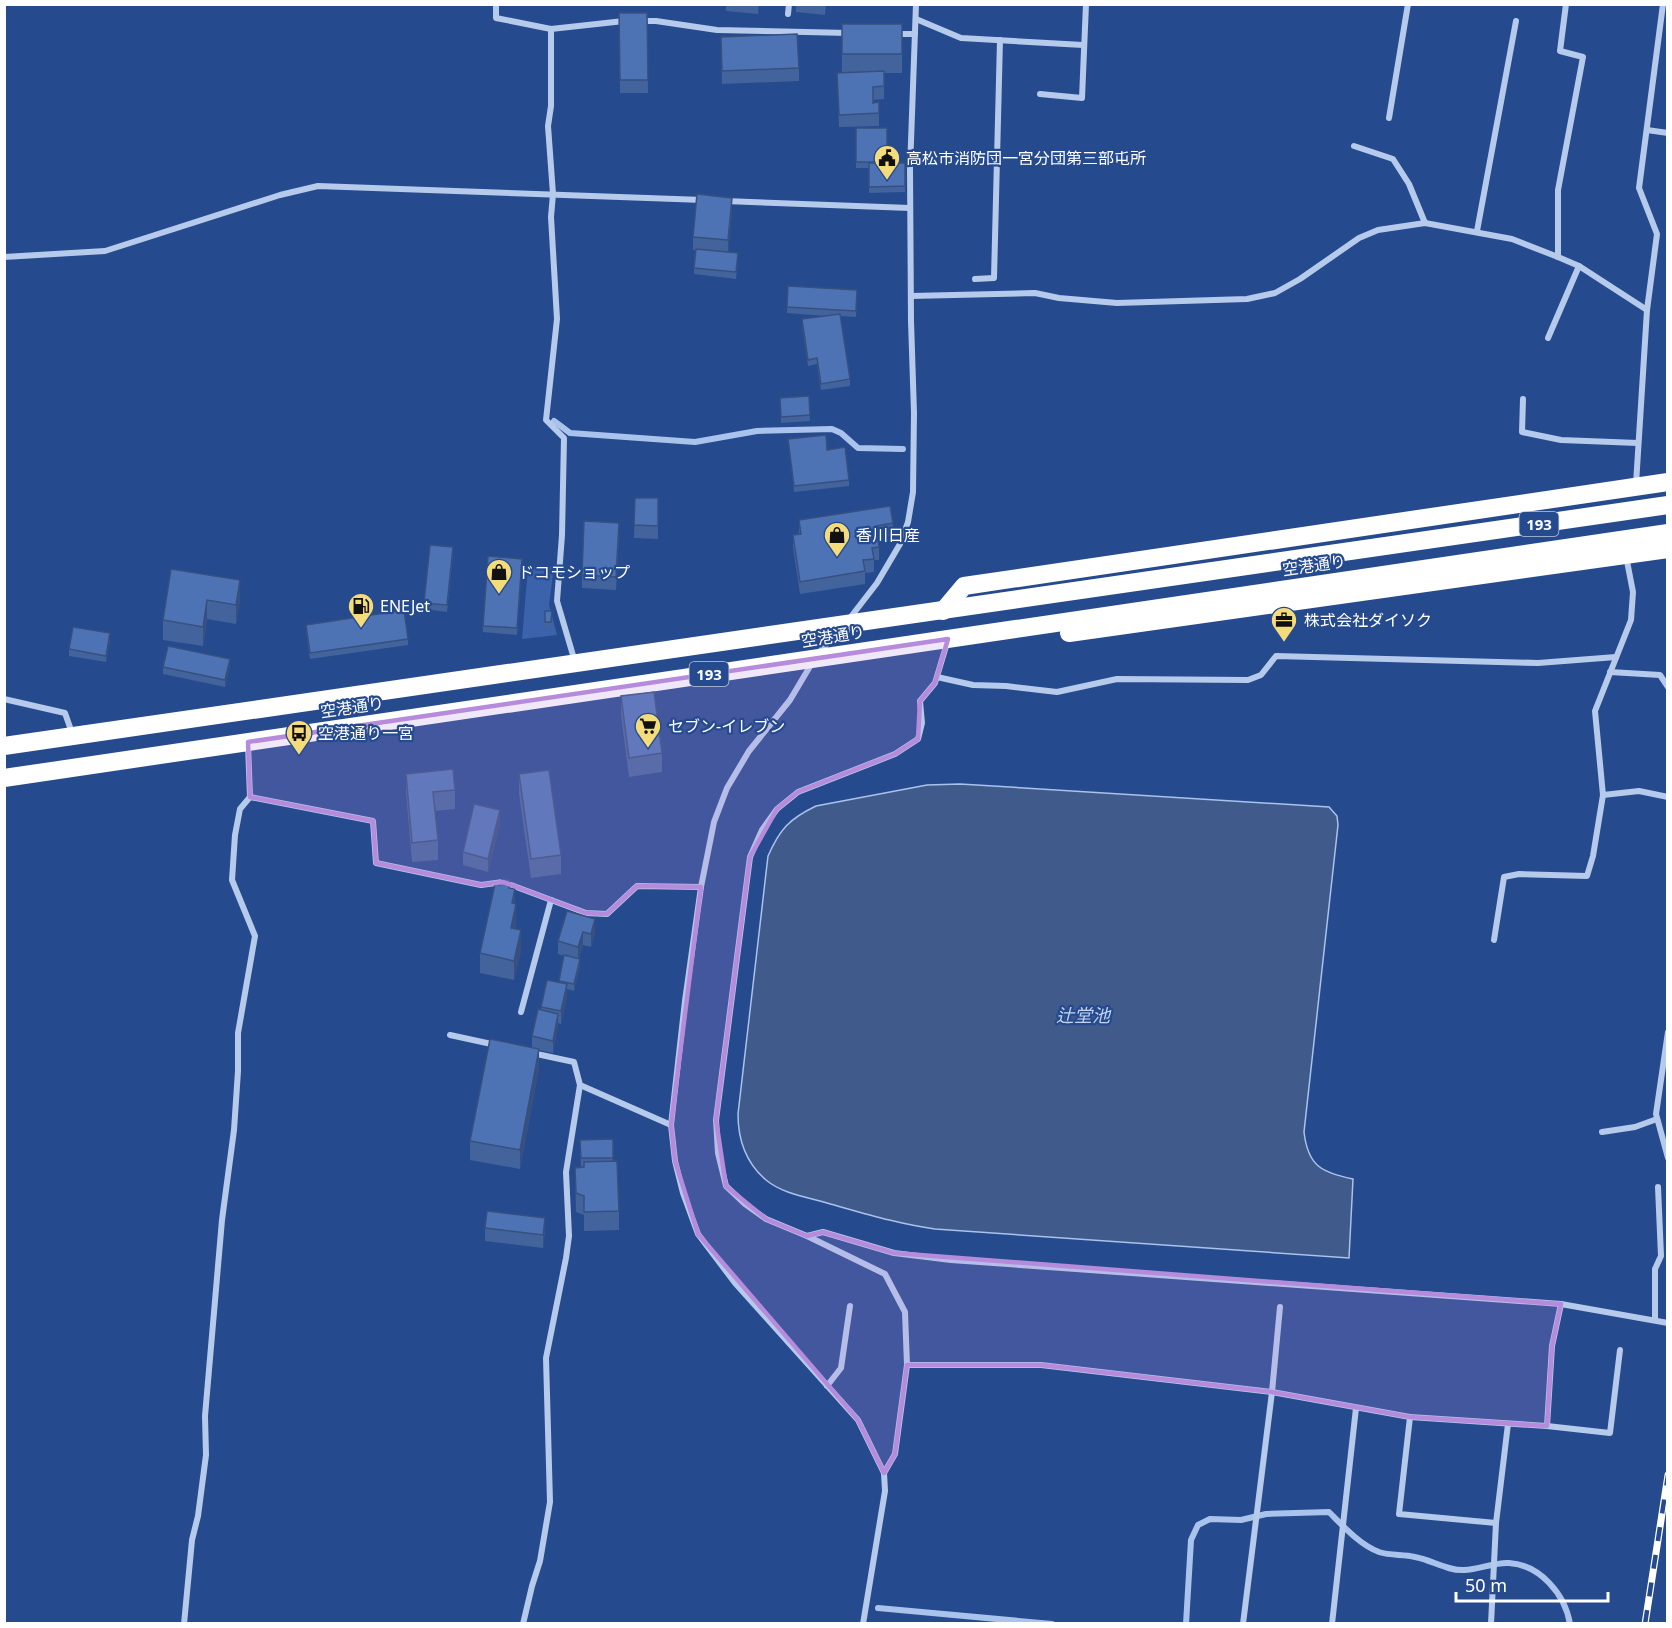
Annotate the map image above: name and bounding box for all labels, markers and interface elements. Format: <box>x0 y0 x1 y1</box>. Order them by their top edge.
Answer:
public building icon: 高松市消防団一宮分団第三部屯所 <box>872 143 902 181</box>
place label: 高松市消防団一宮分団第三部屯所 <box>906 147 1146 169</box>
road number: 193 <box>1520 512 1558 536</box>
shop icon: 香川日産 <box>822 520 852 558</box>
place label: 香川日産 <box>856 524 920 546</box>
street label: 空港通り <box>1281 550 1347 580</box>
shop icon: ドコモショップ <box>484 557 514 595</box>
place label: ドコモショップ <box>518 561 630 583</box>
fuel station icon: ENEJet <box>346 591 376 629</box>
place label: ENEJet <box>380 595 430 617</box>
office icon: 株式会社ダイソク <box>1269 605 1299 643</box>
place label: 株式会社ダイソク <box>1304 609 1432 631</box>
street label: 空港通り <box>800 620 866 652</box>
road number: 193 <box>690 662 728 686</box>
street label: 空港通り <box>319 692 385 722</box>
supermarket icon: セブン-イレブン <box>633 711 663 749</box>
place label: セブン-イレブン <box>668 715 785 737</box>
bus stop icon: 空港通り一宮 <box>284 718 314 756</box>
place label: 空港通り一宮 <box>318 722 414 744</box>
water label: 辻堂池 <box>1056 1003 1112 1027</box>
scale bar <box>1456 1565 1608 1603</box>
text: 50 m <box>1465 1573 1507 1597</box>

